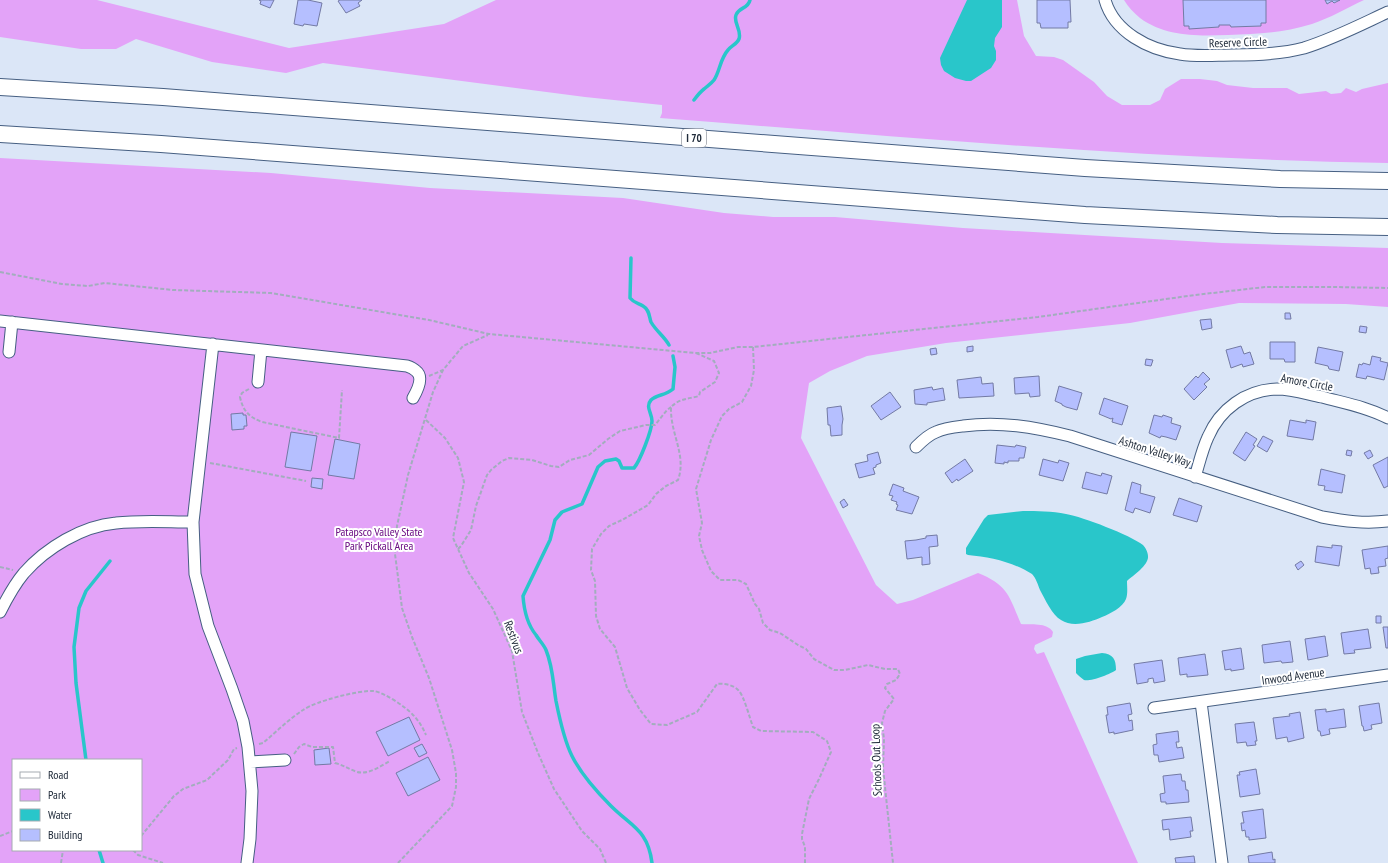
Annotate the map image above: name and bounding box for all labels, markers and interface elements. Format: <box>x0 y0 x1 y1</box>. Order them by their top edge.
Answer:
street label: Reserve Circle <box>1209 33 1267 51</box>
road number: I 70 <box>682 129 706 147</box>
street label: Amore Circle <box>1280 370 1334 394</box>
street label: Ashton Valley Way <box>1117 432 1193 470</box>
park label: Patapsco Valley State Park Pickall Area <box>335 524 423 553</box>
street label: Restivus <box>501 618 527 656</box>
street label: Inwood Avenue <box>1261 664 1325 688</box>
street label: Schools Out Loop <box>867 724 885 796</box>
legend <box>12 759 142 851</box>
text: Road <box>48 767 68 782</box>
text: Park <box>48 787 66 802</box>
text: Water <box>48 807 73 822</box>
text: Building <box>48 827 83 842</box>

